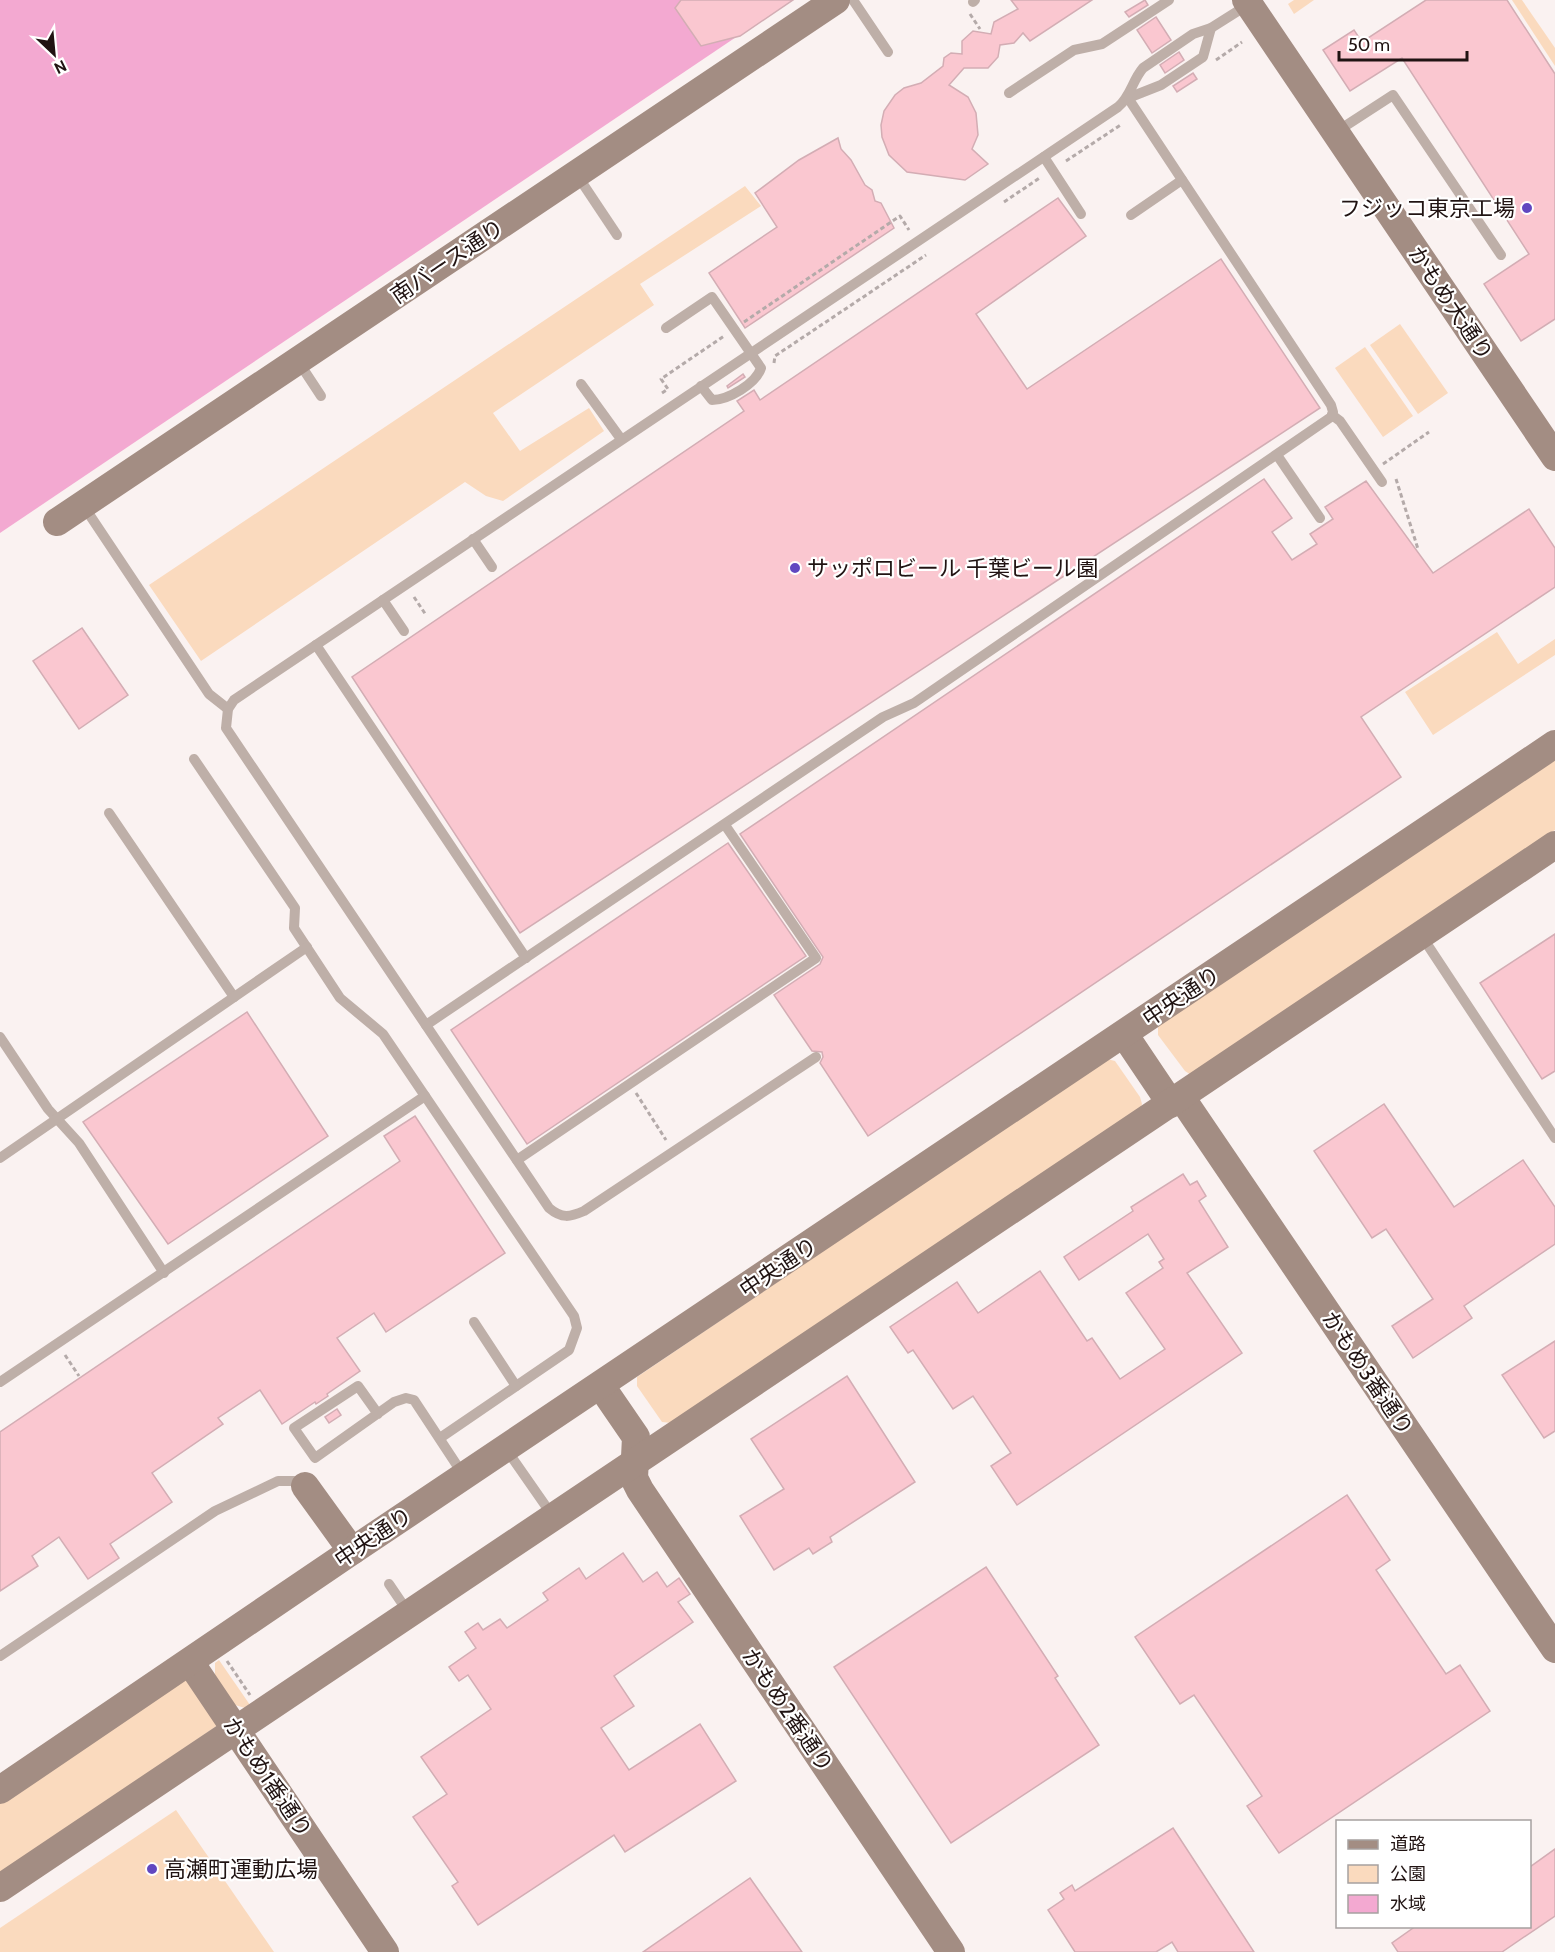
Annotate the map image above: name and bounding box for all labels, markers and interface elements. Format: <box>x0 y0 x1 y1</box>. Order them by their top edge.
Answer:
north arrow <box>24 24 84 84</box>
scale bar <box>1339 24 1466 62</box>
text: 50 m <box>1348 34 1390 56</box>
text: N <box>51 56 70 78</box>
place label: フジッコ東京工場 <box>1339 195 1515 222</box>
marker: フジッコ東京工場 <box>1520 201 1534 215</box>
street label: 南バース通り <box>385 214 509 309</box>
street label: かもめ大通り <box>1402 241 1499 366</box>
place label: サッポロビール 千葉ビール園 <box>807 555 1098 582</box>
marker: サッポロビール 千葉ビール園 <box>788 561 802 575</box>
street label: 中央通り <box>1137 961 1225 1032</box>
street label: 中央通り <box>734 1232 822 1303</box>
street label: かもめ3番通り <box>1316 1306 1419 1440</box>
street label: 中央通り <box>329 1502 417 1573</box>
street label: かもめ2番通り <box>736 1643 839 1777</box>
street label: かもめ1番通り <box>217 1712 318 1843</box>
legend <box>1336 1820 1531 1928</box>
text: 道路 <box>1390 1833 1426 1855</box>
place label: 高瀬町運動広場 <box>164 1856 318 1883</box>
marker: 高瀬町運動広場 <box>145 1862 159 1876</box>
text: 公園 <box>1390 1863 1426 1885</box>
text: 水域 <box>1390 1893 1426 1915</box>

